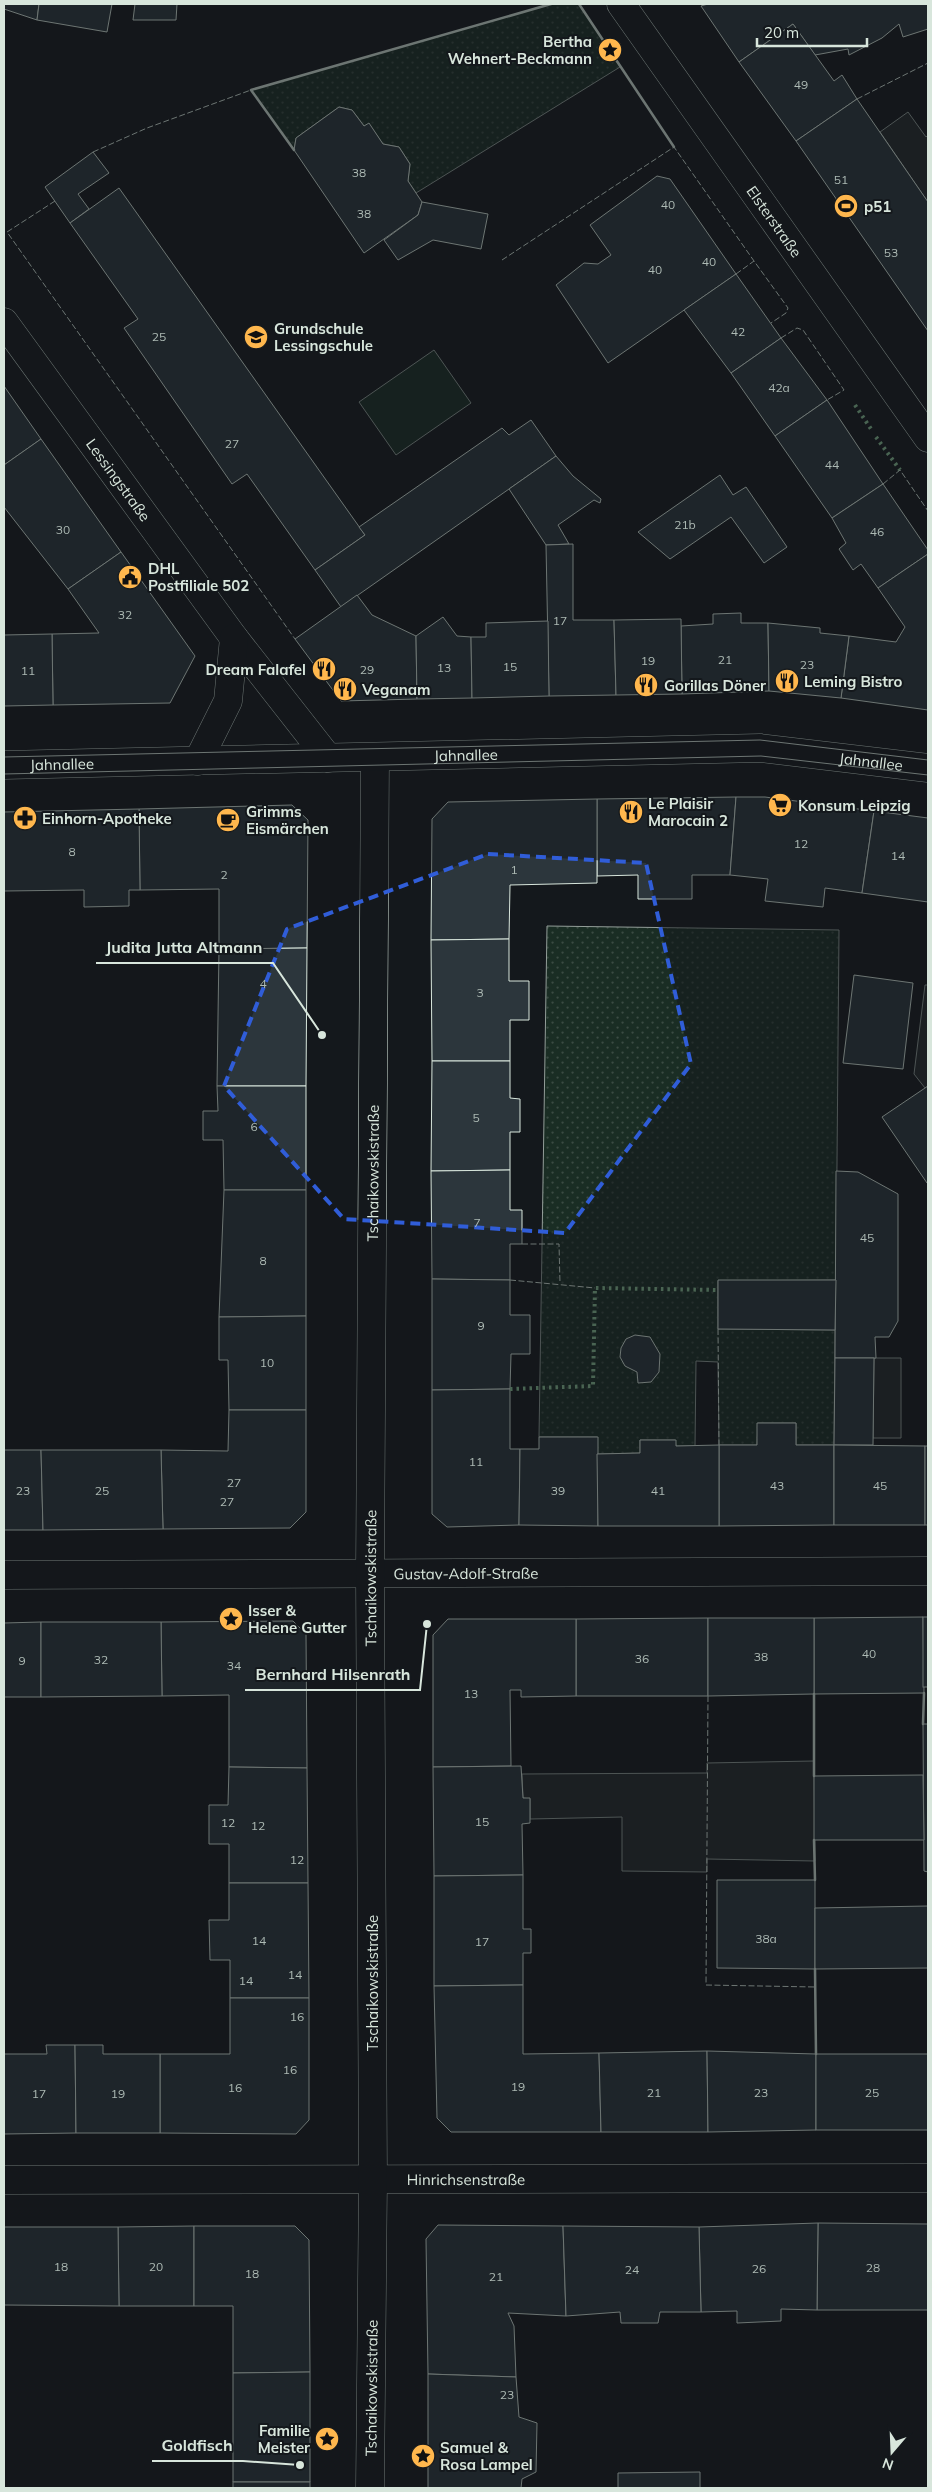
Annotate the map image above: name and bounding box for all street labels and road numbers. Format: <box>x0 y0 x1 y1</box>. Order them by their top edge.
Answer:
street label: Elsterstraße <box>743 182 806 261</box>
street label: Lessingstraße <box>82 435 155 525</box>
street label: Jahnallee <box>434 744 498 765</box>
street label: Jahnallee <box>838 748 904 774</box>
street label: Jahnallee <box>30 753 94 774</box>
street label: Tschaikowskistraße <box>363 1105 382 1241</box>
street label: Tschaikowskistraße <box>360 1510 380 1646</box>
street label: Gustav-Adolf-Straße <box>394 1563 538 1583</box>
street label: Tschaikowskistraße <box>363 1915 382 2051</box>
street label: Hinrichsenstraße <box>407 2169 525 2189</box>
street label: Tschaikowskistraße <box>361 2320 381 2456</box>

